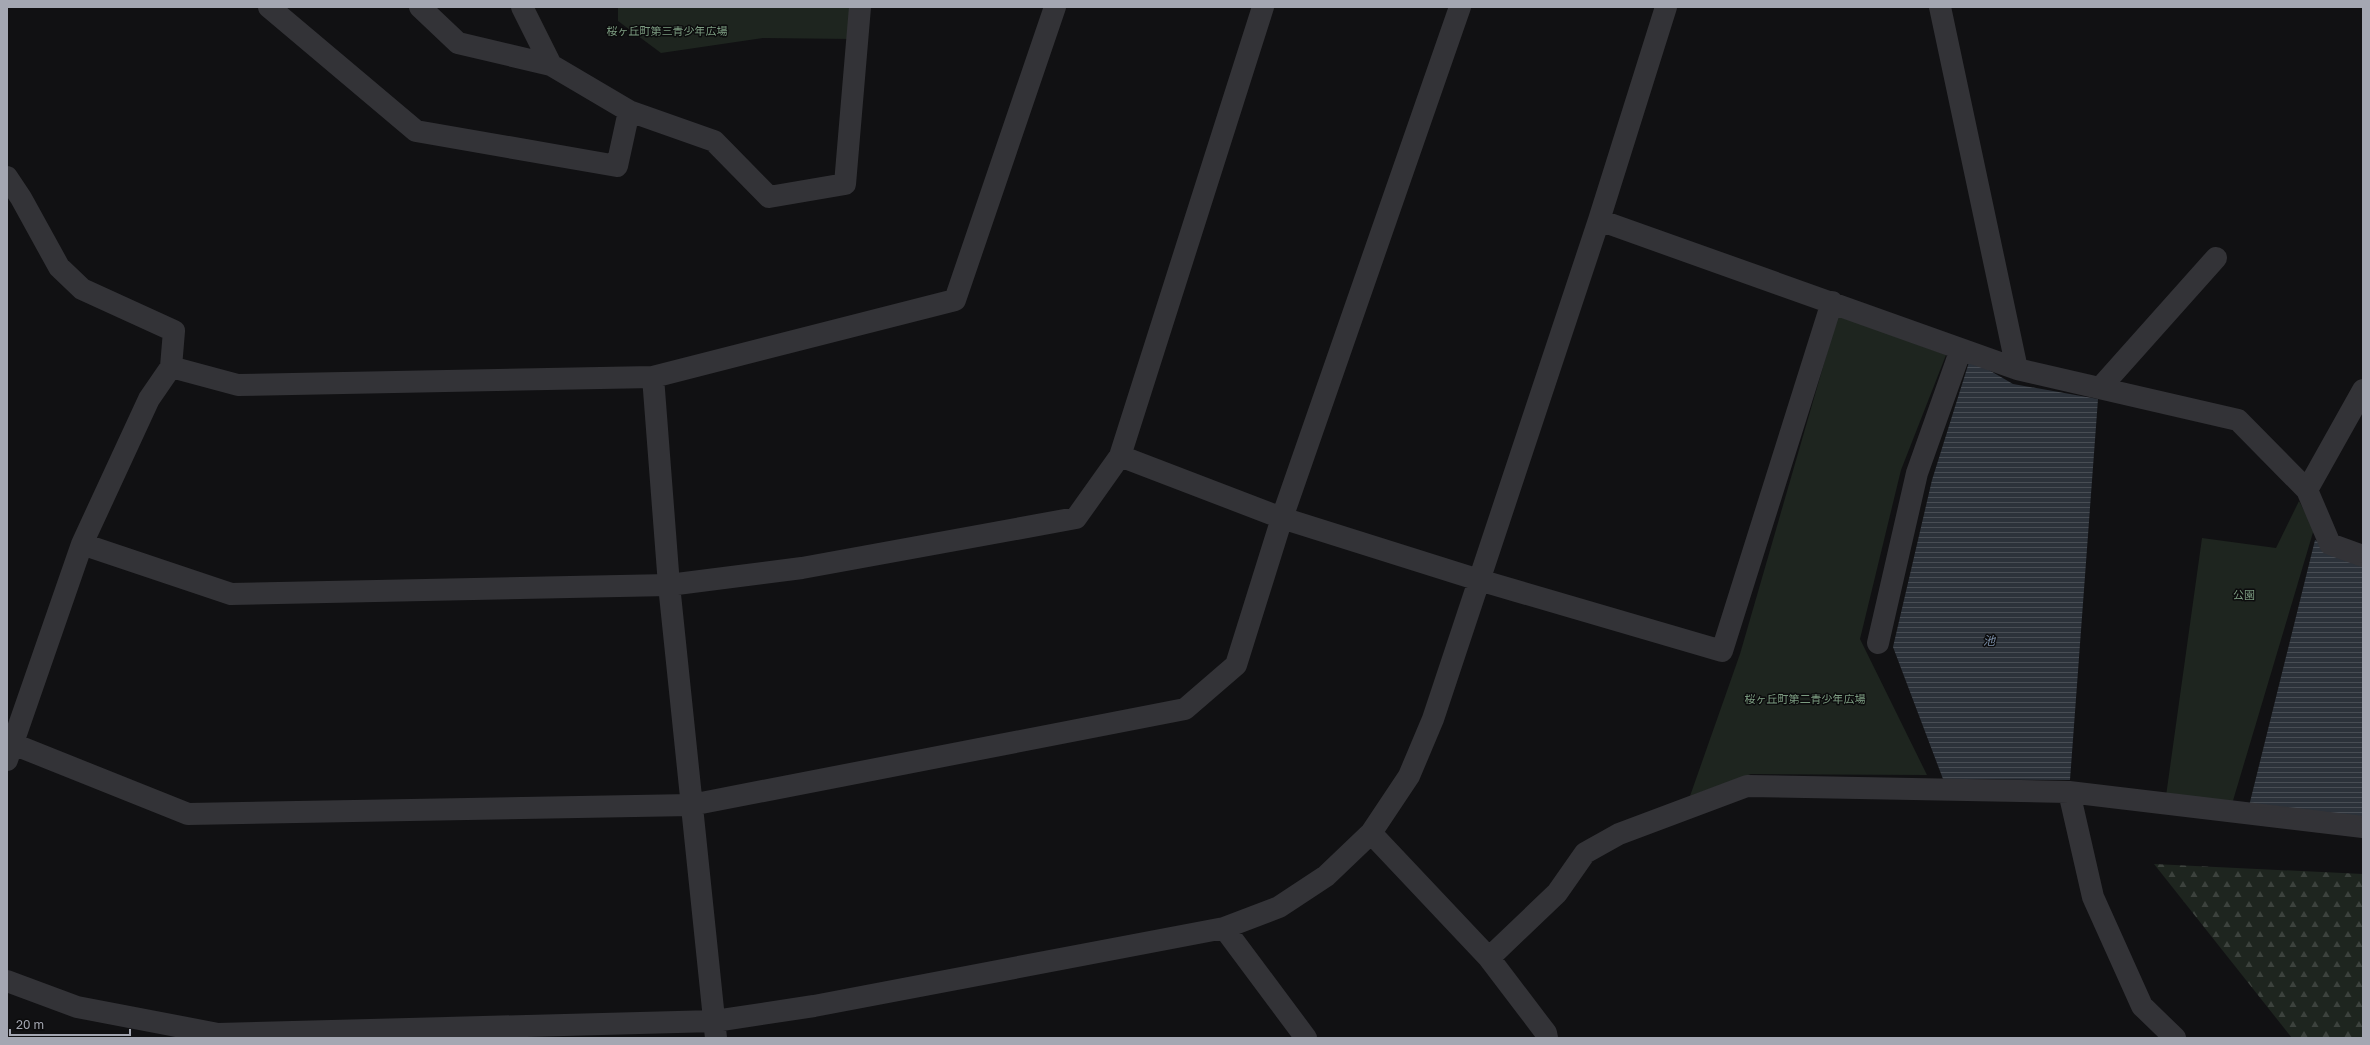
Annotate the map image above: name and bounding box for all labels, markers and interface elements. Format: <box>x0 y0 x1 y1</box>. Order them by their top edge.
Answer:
park label: 桜ヶ丘町第三青少年広場 <box>607 24 728 37</box>
park label: 公園 <box>2233 588 2255 601</box>
water label: 池 <box>1983 633 1996 648</box>
park label: 桜ヶ丘町第二青少年広場 <box>1745 692 1866 705</box>
scale bar <box>10 1011 130 1037</box>
text: 20 m <box>16 1017 44 1032</box>

